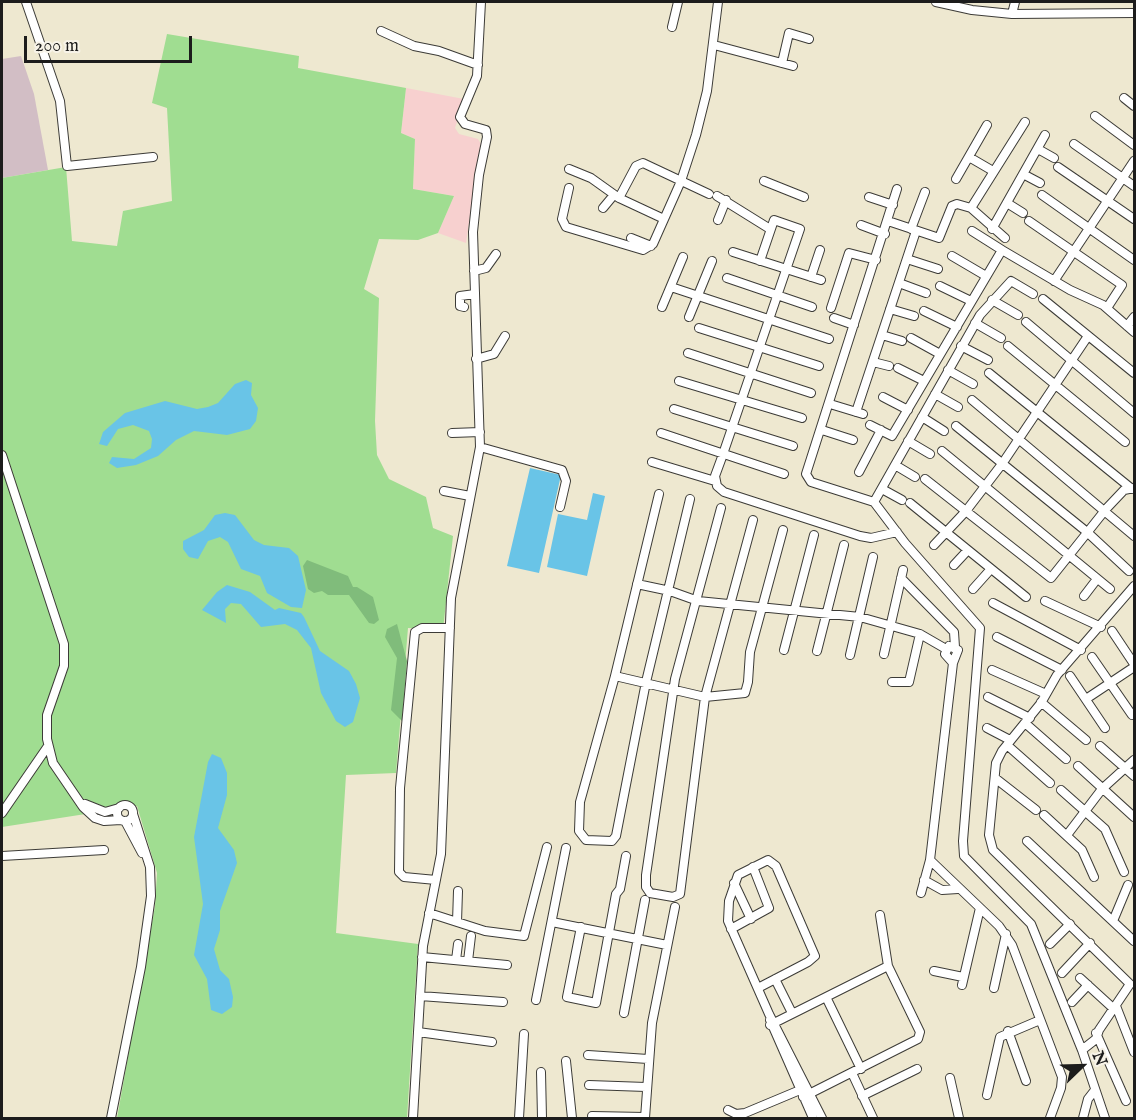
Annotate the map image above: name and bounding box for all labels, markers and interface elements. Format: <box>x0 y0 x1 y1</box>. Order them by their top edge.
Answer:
scale bar <box>27 24 195 62</box>
text: 200 m <box>35 35 79 58</box>
north arrow <box>1052 1036 1112 1096</box>
text: N <box>1087 1049 1110 1069</box>

